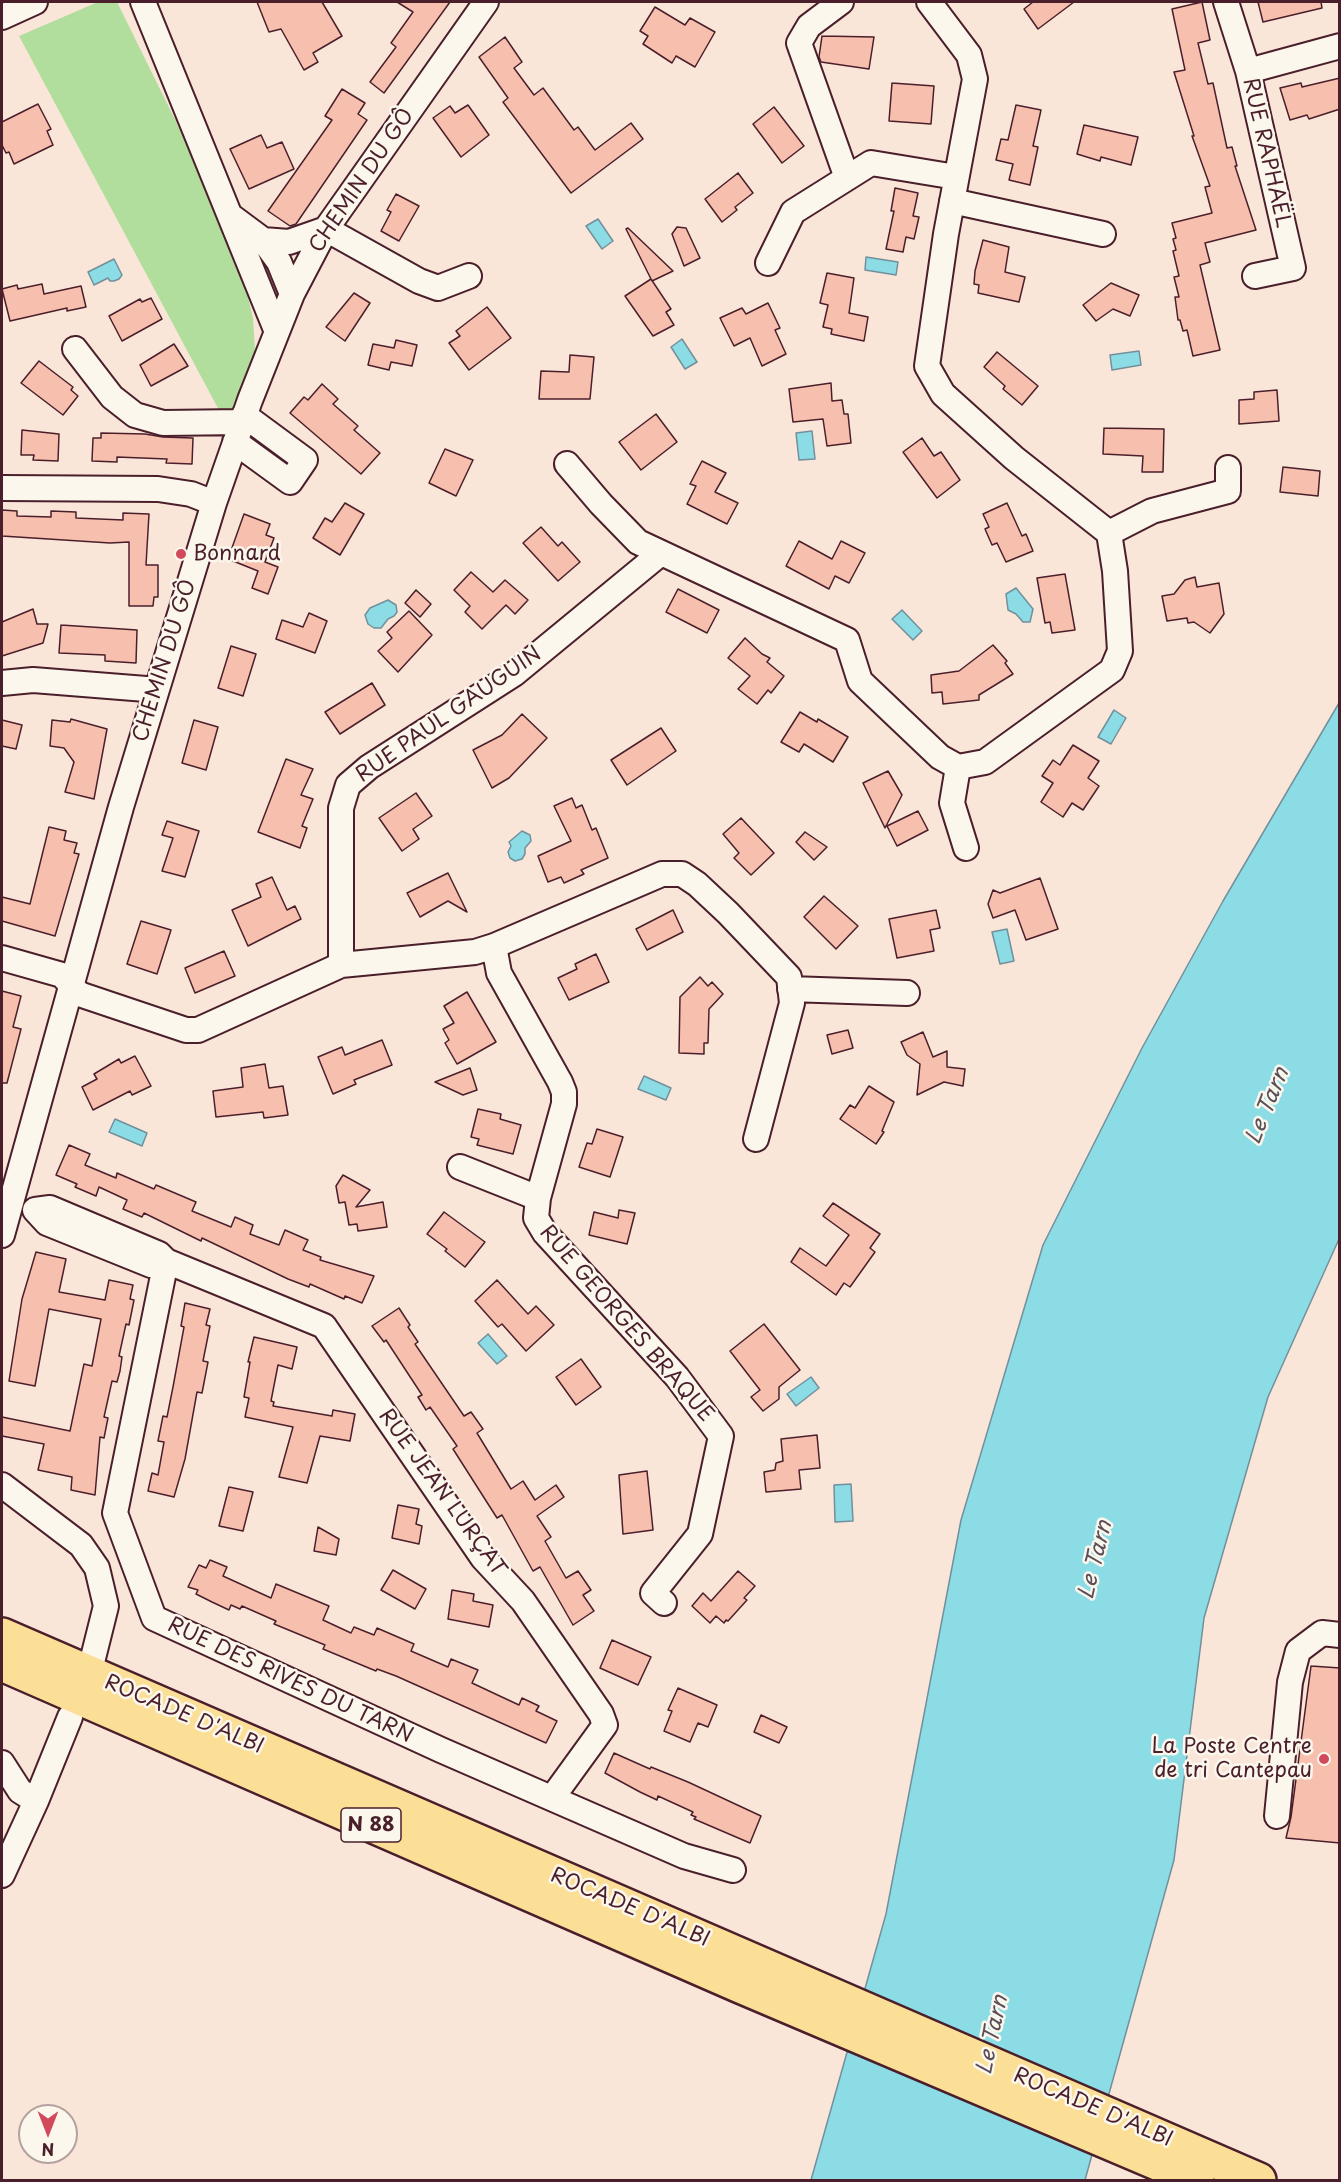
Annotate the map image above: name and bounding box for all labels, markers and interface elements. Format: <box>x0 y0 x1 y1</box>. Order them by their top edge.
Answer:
street label: RUE RAPHAËL <box>1237 76 1295 230</box>
street label: CHEMIN DU GÔ <box>304 104 420 258</box>
place label: Bonnard <box>193 541 281 567</box>
marker: Bonnard <box>174 547 188 561</box>
street label: CHEMIN DU GÔ <box>128 577 202 745</box>
street label: RUE PAUL GAUGUIN <box>352 642 546 788</box>
water label: Le Tarn <box>1241 1064 1295 1148</box>
street label: RUE GEORGES BRAQUE <box>534 1221 718 1427</box>
street label: RUE JEAN LURÇAT <box>373 1404 511 1582</box>
water label: Le Tarn <box>1074 1518 1118 1602</box>
street label: RUE DES RIVES DU TARN <box>163 1613 417 1749</box>
street label: ROCADE D'ALBI <box>101 1670 267 1760</box>
place label: La Poste Centre de tri Cantepau <box>1151 1734 1312 1784</box>
marker: La Poste Centre de tri Cantepau <box>1317 1752 1331 1766</box>
road number: N 88 <box>341 1808 401 1842</box>
street label: ROCADE D'ALBI <box>547 1863 713 1953</box>
water label: Le Tarn <box>972 1993 1014 2077</box>
street label: ROCADE D'ALBI <box>1010 2063 1176 2153</box>
north arrow <box>18 2104 78 2164</box>
text: N <box>42 2138 54 2162</box>

